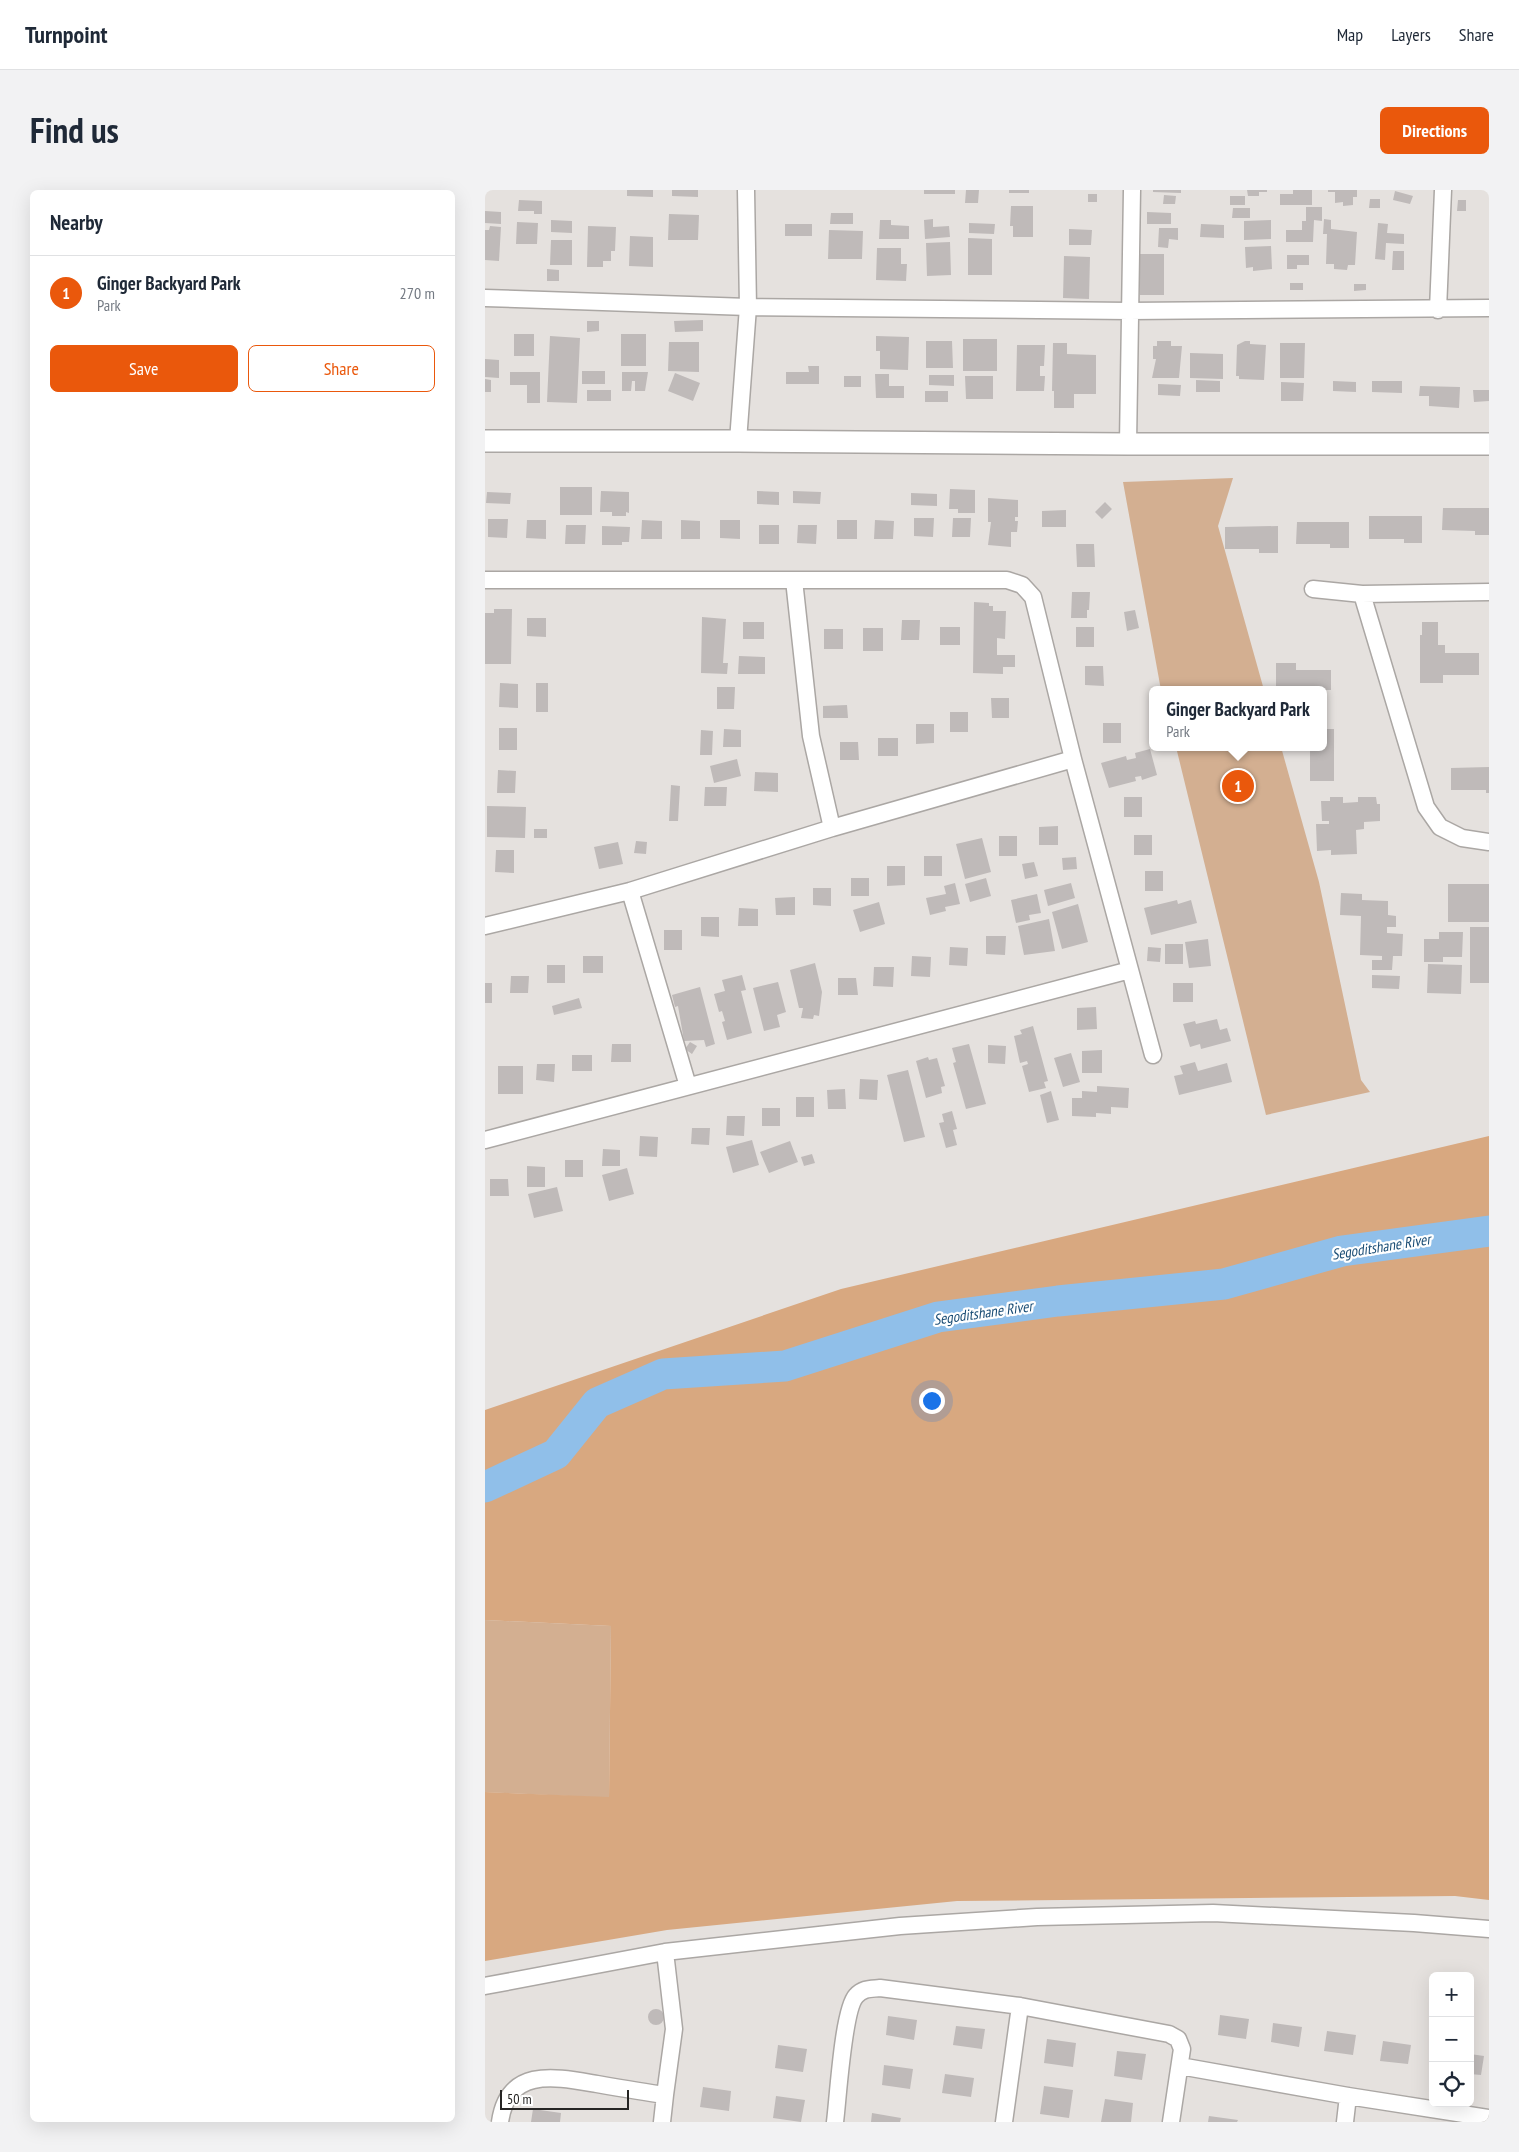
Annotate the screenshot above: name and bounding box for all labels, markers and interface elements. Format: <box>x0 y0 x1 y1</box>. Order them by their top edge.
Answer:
text: Turnpoint <box>25 19 107 50</box>
text: Map <box>1337 23 1363 46</box>
text: Layers <box>1391 23 1431 46</box>
text: Share <box>1459 23 1494 46</box>
text: Find us <box>30 107 119 153</box>
button: Directions <box>1380 107 1489 154</box>
text: Nearby <box>50 209 103 236</box>
text: Ginger Backyard Park <box>97 271 241 295</box>
text: 1 <box>62 283 70 303</box>
text: 270 m <box>400 283 435 303</box>
text: Park <box>97 295 121 315</box>
button: Save <box>50 345 238 392</box>
button: Share <box>248 345 435 392</box>
popup <box>1149 686 1327 751</box>
text: Ginger Backyard Park <box>1166 697 1310 721</box>
text: Park <box>1166 721 1190 741</box>
pin: 1 <box>1222 767 1254 805</box>
water label: Segoditshane River <box>1330 1229 1433 1264</box>
water label: Segoditshane River <box>932 1296 1035 1329</box>
your location <box>919 1388 945 1414</box>
map controls <box>1429 1972 1474 2107</box>
button: + <box>1429 1972 1474 2017</box>
button: − <box>1429 2017 1474 2062</box>
button: locate <box>1429 2062 1474 2107</box>
scale bar <box>500 2087 629 2110</box>
text: 50 m <box>507 2090 532 2108</box>

